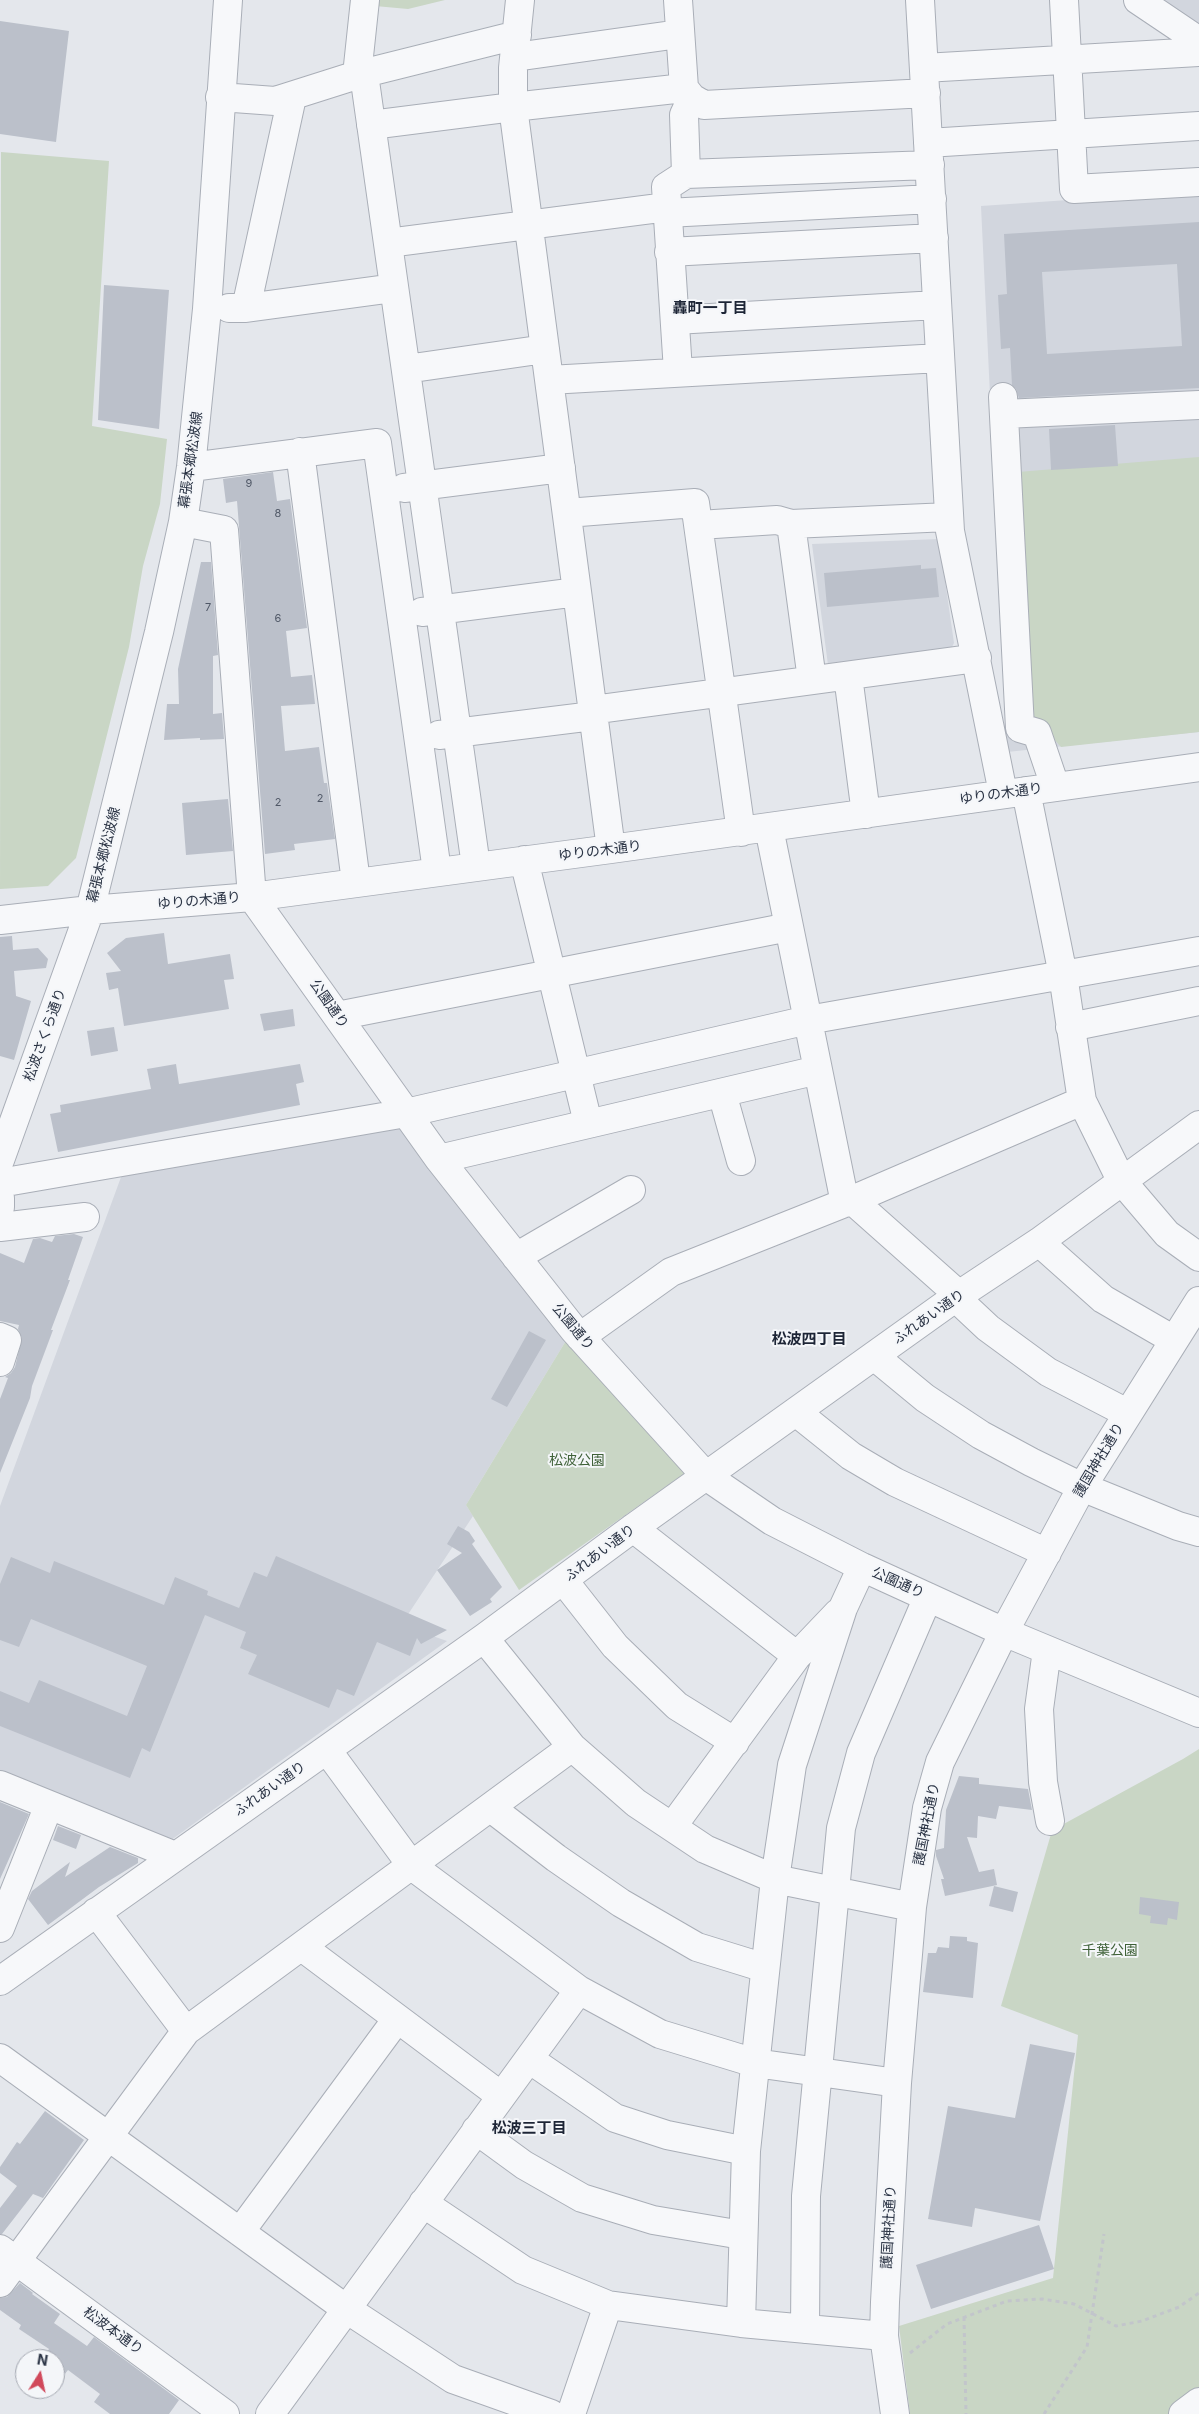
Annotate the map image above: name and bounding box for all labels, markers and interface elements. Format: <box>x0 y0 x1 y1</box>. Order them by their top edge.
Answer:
district label: 轟町一丁目 <box>673 299 747 317</box>
street label: 幕張本郷松波線 <box>176 410 206 510</box>
house number: 9 <box>246 477 252 491</box>
house number: 8 <box>275 507 281 521</box>
house number: 7 <box>205 601 211 615</box>
house number: 6 <box>275 612 281 626</box>
street label: ゆりの木通り <box>958 780 1044 808</box>
house number: 2 <box>317 792 323 806</box>
house number: 2 <box>275 796 281 810</box>
street label: 幕張本郷松波線 <box>84 805 124 905</box>
street label: ゆりの木通り <box>557 838 643 864</box>
street label: ゆりの木通り <box>156 889 242 913</box>
street label: 公園通り <box>306 976 352 1032</box>
street label: 松波さくら通り <box>20 986 70 1084</box>
street label: ふれあい通り <box>890 1286 968 1348</box>
street label: 公園通り <box>549 1300 597 1354</box>
district label: 松波四丁目 <box>772 1330 846 1348</box>
street label: 護国神社通り <box>1070 1420 1128 1500</box>
park label: 松波公園 <box>549 1453 605 1469</box>
street label: ふれあい通り <box>561 1521 639 1585</box>
street label: 公園通り <box>869 1564 927 1602</box>
street label: ふれあい通り <box>231 1758 309 1820</box>
street label: 護国神社通り <box>911 1781 943 1867</box>
park label: 千葉公園 <box>1082 1943 1138 1959</box>
district label: 松波三丁目 <box>492 2119 566 2137</box>
street label: 護国神社通り <box>878 2185 900 2269</box>
street label: 松波本通り <box>80 2304 146 2358</box>
north arrow <box>15 2349 65 2399</box>
text: N <box>36 2350 49 2369</box>

